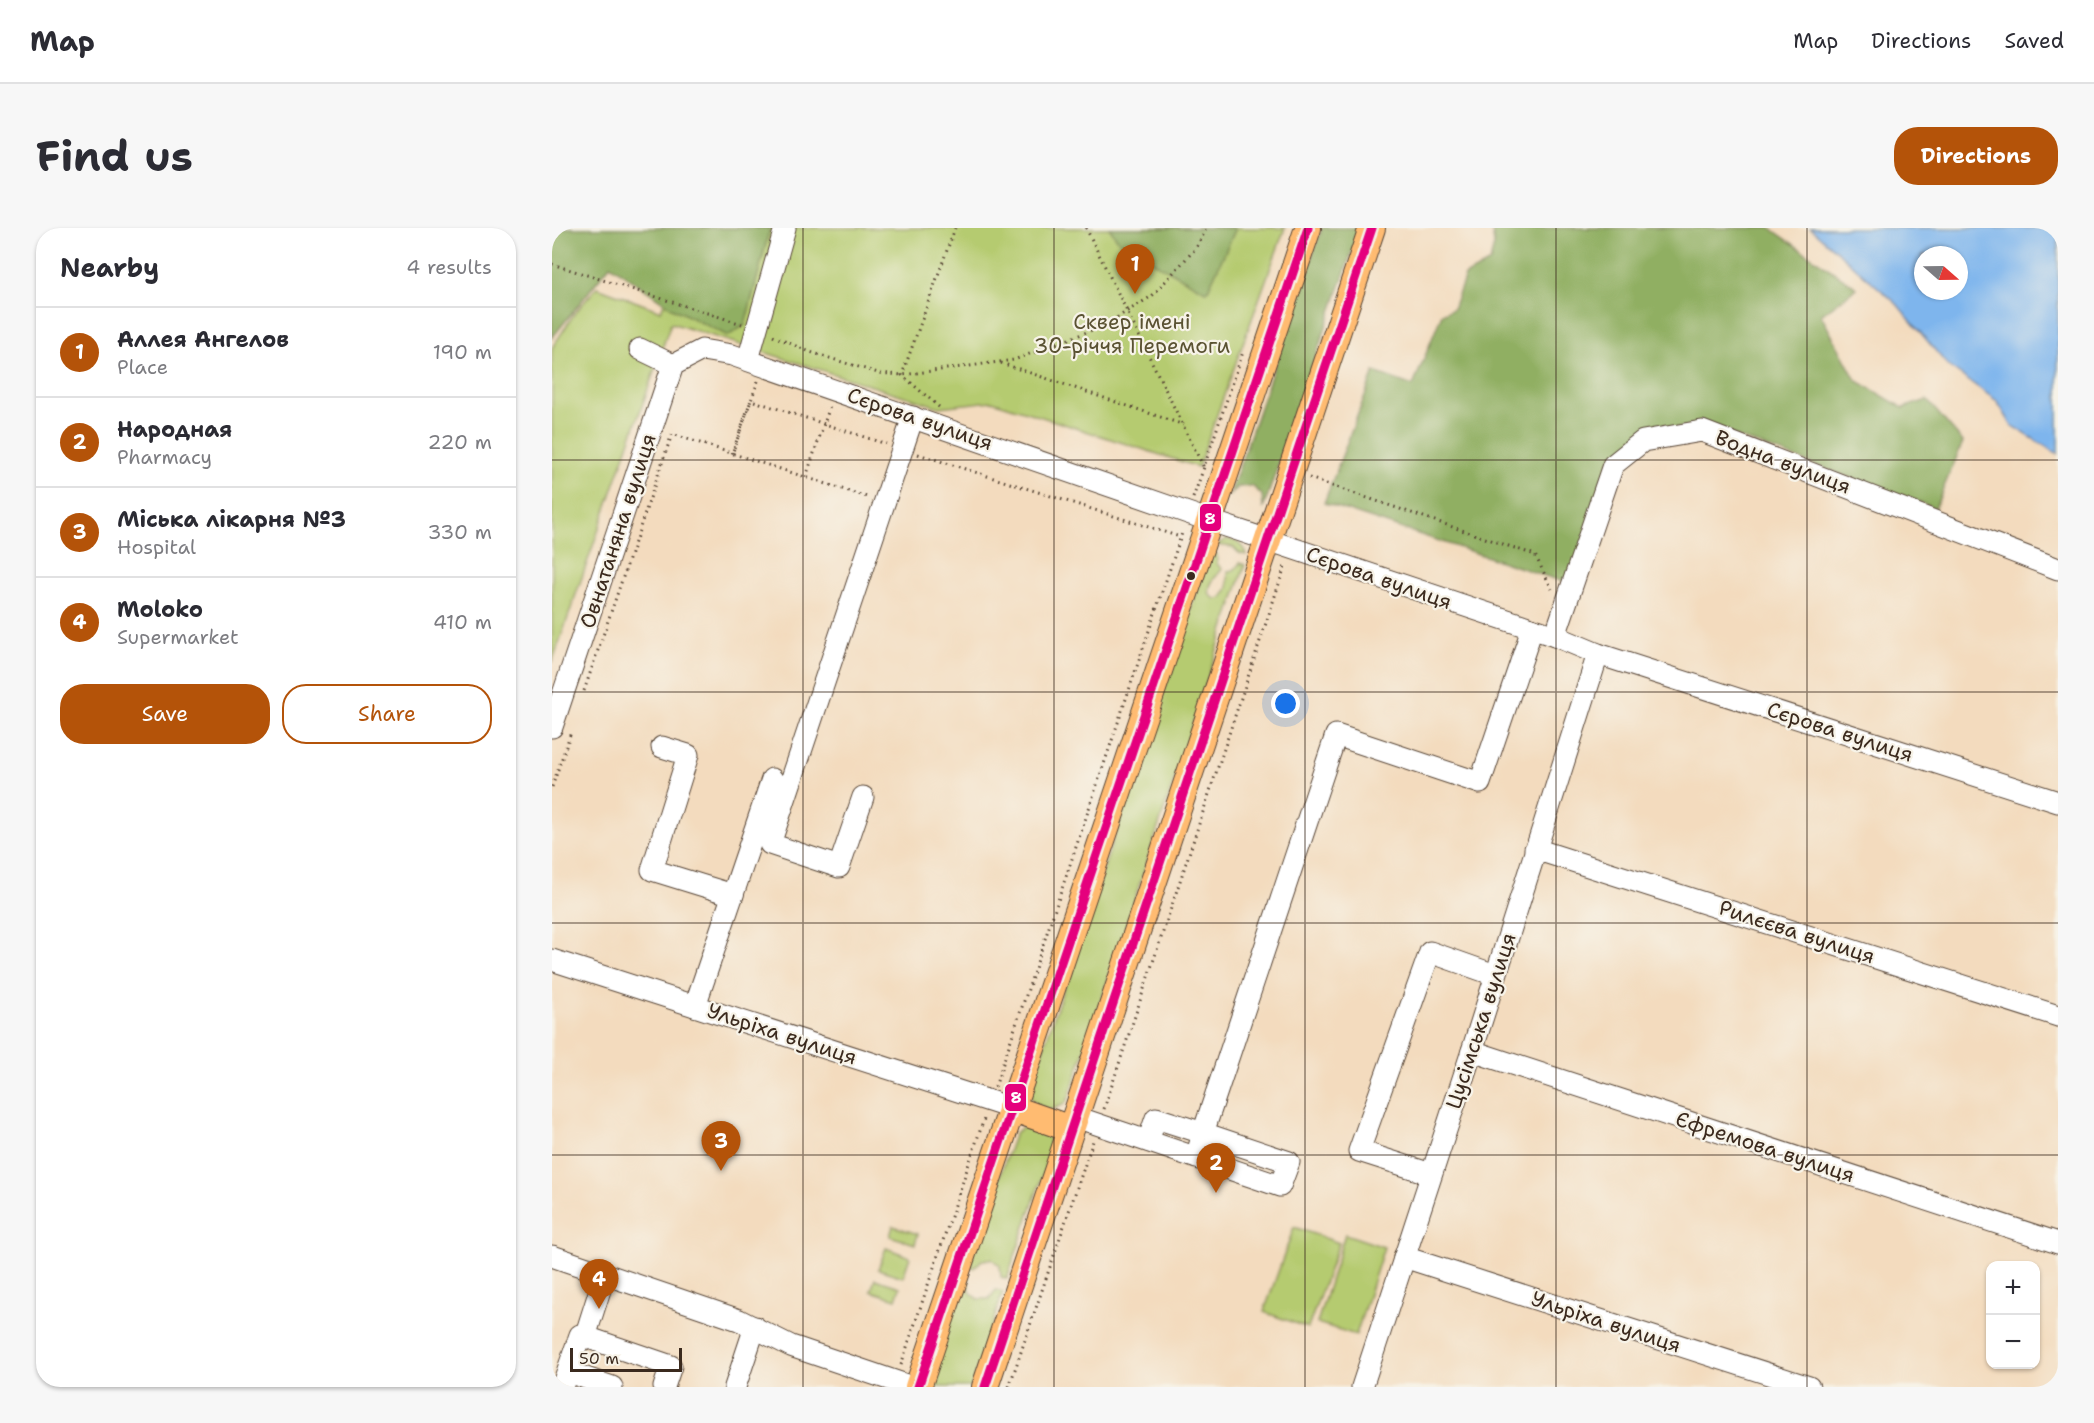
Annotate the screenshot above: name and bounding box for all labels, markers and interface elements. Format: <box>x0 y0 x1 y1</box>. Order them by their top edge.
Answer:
text: Map <box>30 22 95 60</box>
text: Map <box>1793 27 1838 55</box>
text: Directions <box>1871 27 1971 55</box>
text: Saved <box>2004 27 2064 55</box>
button: Directions <box>1894 127 2058 185</box>
text: Find us <box>36 128 193 184</box>
pin: 1 <box>1116 244 1154 294</box>
north arrow <box>1914 246 1968 300</box>
text: Nearby <box>60 250 159 285</box>
text: 4 results <box>406 254 492 280</box>
park label: Сквер імені 30-річчя Перемоги <box>1034 308 1231 360</box>
text: Аллея Ангелов <box>117 325 289 354</box>
text: 1 <box>75 339 84 365</box>
text: 190 m <box>433 339 492 365</box>
text: Place <box>117 354 168 380</box>
street label: Сєрова вулиця <box>844 381 996 457</box>
text: Народная <box>117 415 232 444</box>
street label: Водна вулиця <box>1711 423 1855 501</box>
text: 2 <box>73 429 87 455</box>
text: 220 m <box>428 429 492 455</box>
street label: Овнатаняна вулиця <box>573 430 663 632</box>
text: Pharmacy <box>117 444 212 470</box>
line badge: 8 <box>1199 503 1222 532</box>
text: Міська лікарня №3 <box>117 505 346 534</box>
text: 8 <box>1204 508 1216 529</box>
text: 3 <box>73 519 87 545</box>
text: 330 m <box>428 519 492 545</box>
text: Hospital <box>117 534 196 560</box>
street label: Сєрова вулиця <box>1303 540 1455 616</box>
unlabelled marker <box>1185 570 1197 582</box>
text: Moloko <box>117 595 203 624</box>
text: 4 <box>73 609 87 635</box>
text: 410 m <box>433 609 492 635</box>
text: Supermarket <box>117 624 239 650</box>
button: Save <box>60 684 270 744</box>
button: Share <box>282 684 492 744</box>
your location <box>1271 689 1300 718</box>
street label: Сєрова вулиця <box>1763 695 1917 769</box>
street label: Рилєєва вулиця <box>1715 894 1879 970</box>
street label: Цусімська вулиця <box>1439 929 1523 1113</box>
street label: Ульріха вулиця <box>704 997 860 1071</box>
line badge: 8 <box>1004 1083 1027 1112</box>
text: 8 <box>1010 1087 1022 1108</box>
street label: Єфремова вулиця <box>1672 1105 1858 1189</box>
pin: 3 <box>702 1122 740 1171</box>
pin: 2 <box>1196 1144 1236 1193</box>
pin: 4 <box>580 1260 618 1309</box>
map controls <box>1986 1261 2040 1369</box>
button: + <box>1986 1261 2040 1315</box>
street label: Ульріха вулиця <box>1528 1285 1684 1359</box>
button: − <box>1986 1315 2040 1369</box>
scale bar <box>570 1345 682 1372</box>
text: 50 m <box>579 1348 619 1369</box>

